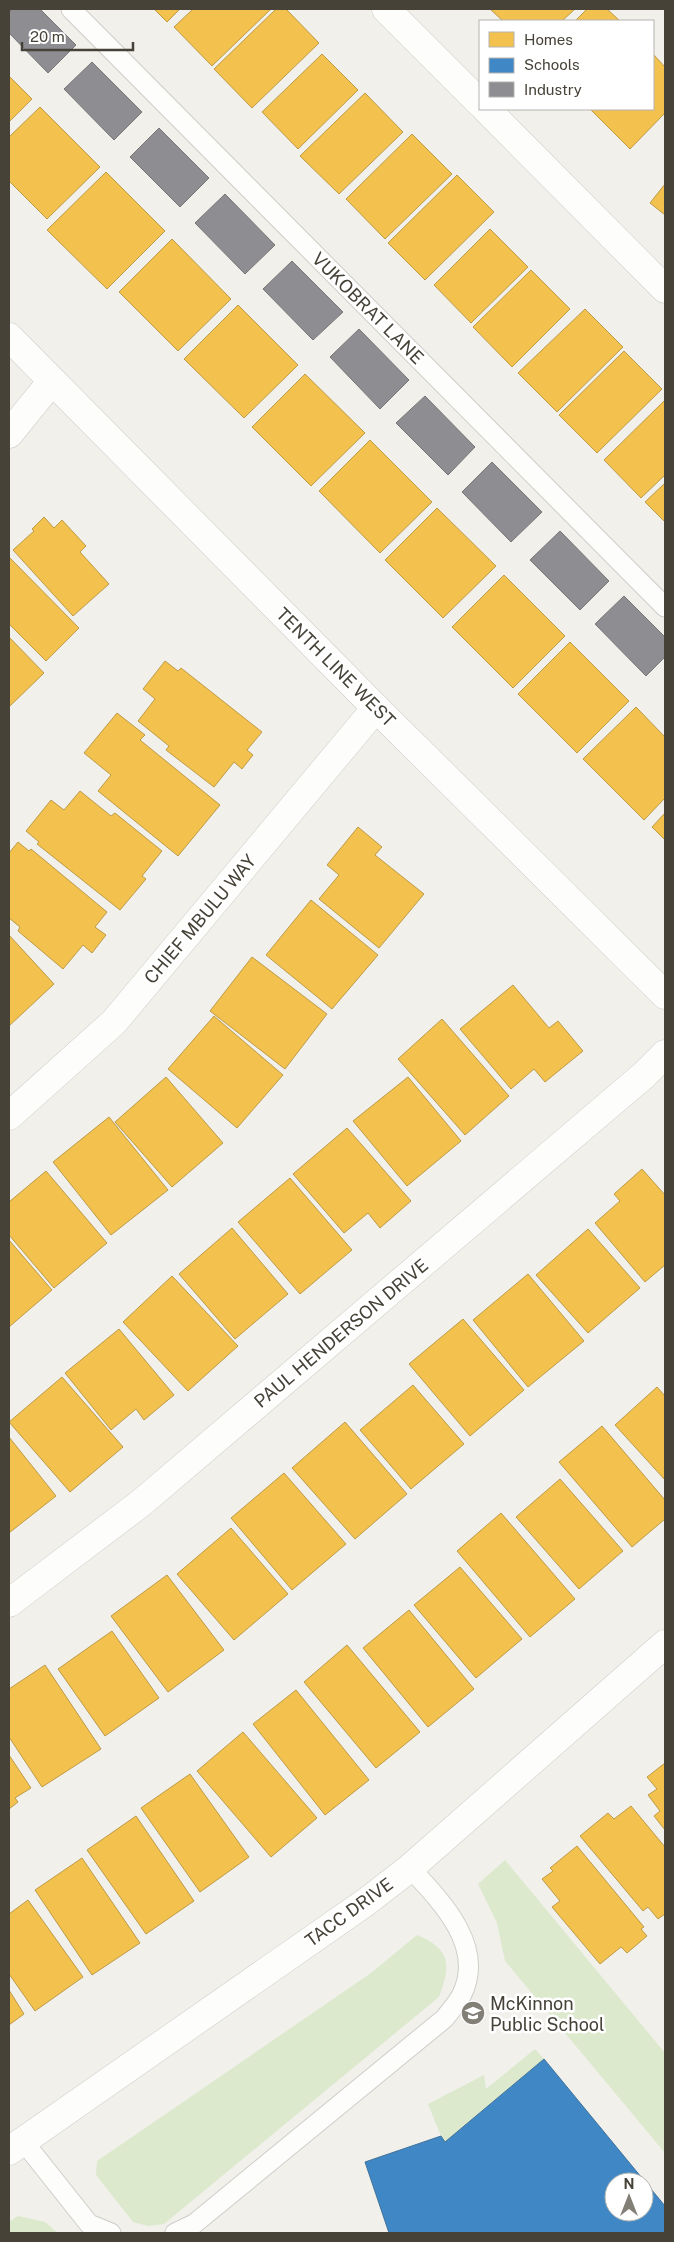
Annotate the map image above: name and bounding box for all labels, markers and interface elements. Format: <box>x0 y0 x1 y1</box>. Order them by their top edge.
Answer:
scale bar <box>22 20 134 52</box>
legend <box>479 20 654 110</box>
text: 20 m <box>30 28 65 45</box>
text: Homes <box>524 31 573 48</box>
text: Schools <box>524 56 580 73</box>
text: Industry <box>524 81 582 98</box>
street label: VUKOBRAT LANE <box>308 248 428 368</box>
street label: TENTH LINE WEST <box>272 603 400 731</box>
street label: CHIEF MBULU WAY <box>140 850 260 988</box>
street label: PAUL HENDERSON DRIVE <box>250 1254 432 1412</box>
street label: TACC DRIVE <box>301 1873 397 1951</box>
place label: McKinnon Public School <box>490 1993 604 2035</box>
school or university icon: McKinnon Public School <box>460 2000 486 2026</box>
north arrow <box>604 2172 654 2222</box>
text: N <box>624 2176 634 2192</box>

